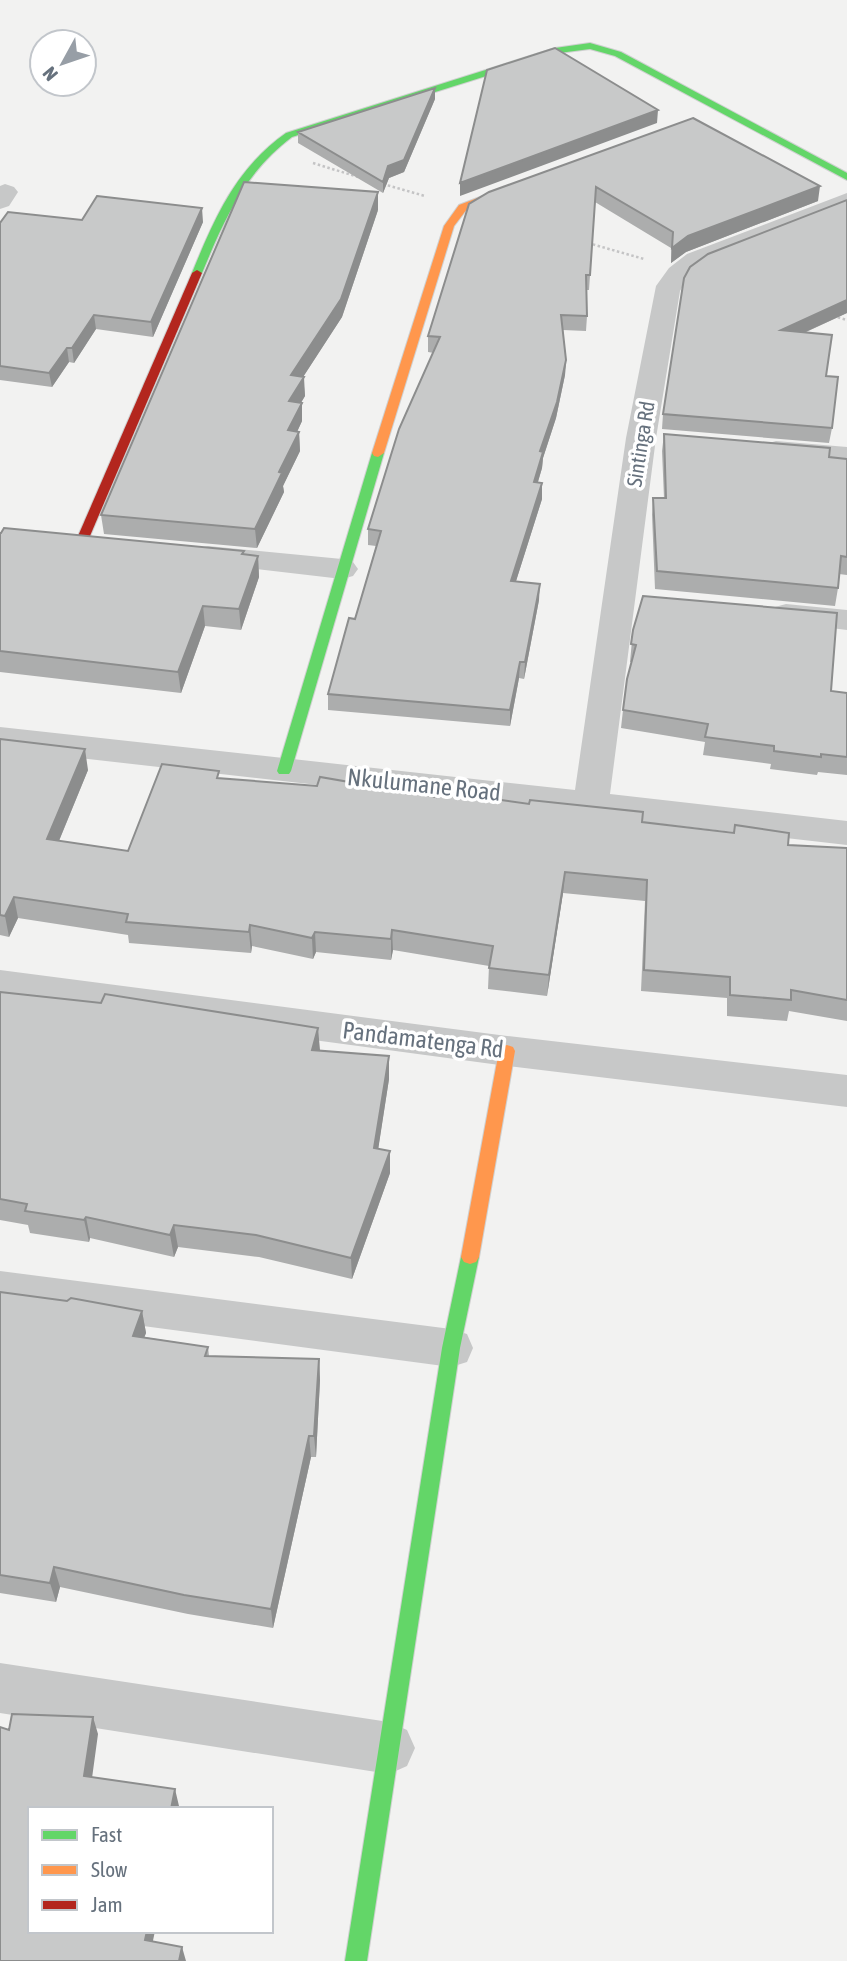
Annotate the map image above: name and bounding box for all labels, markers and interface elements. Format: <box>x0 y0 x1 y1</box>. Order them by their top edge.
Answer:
north arrow <box>28 28 98 98</box>
text: N <box>38 63 62 85</box>
street label: Sintinga Rd <box>621 399 659 488</box>
street label: Nkulumane Road <box>346 763 502 806</box>
street label: Pandamatenga Rd <box>341 1016 505 1063</box>
legend <box>28 1807 273 1933</box>
text: Fast <box>91 1822 122 1846</box>
text: Slow <box>91 1857 128 1881</box>
text: Jam <box>91 1892 123 1916</box>

